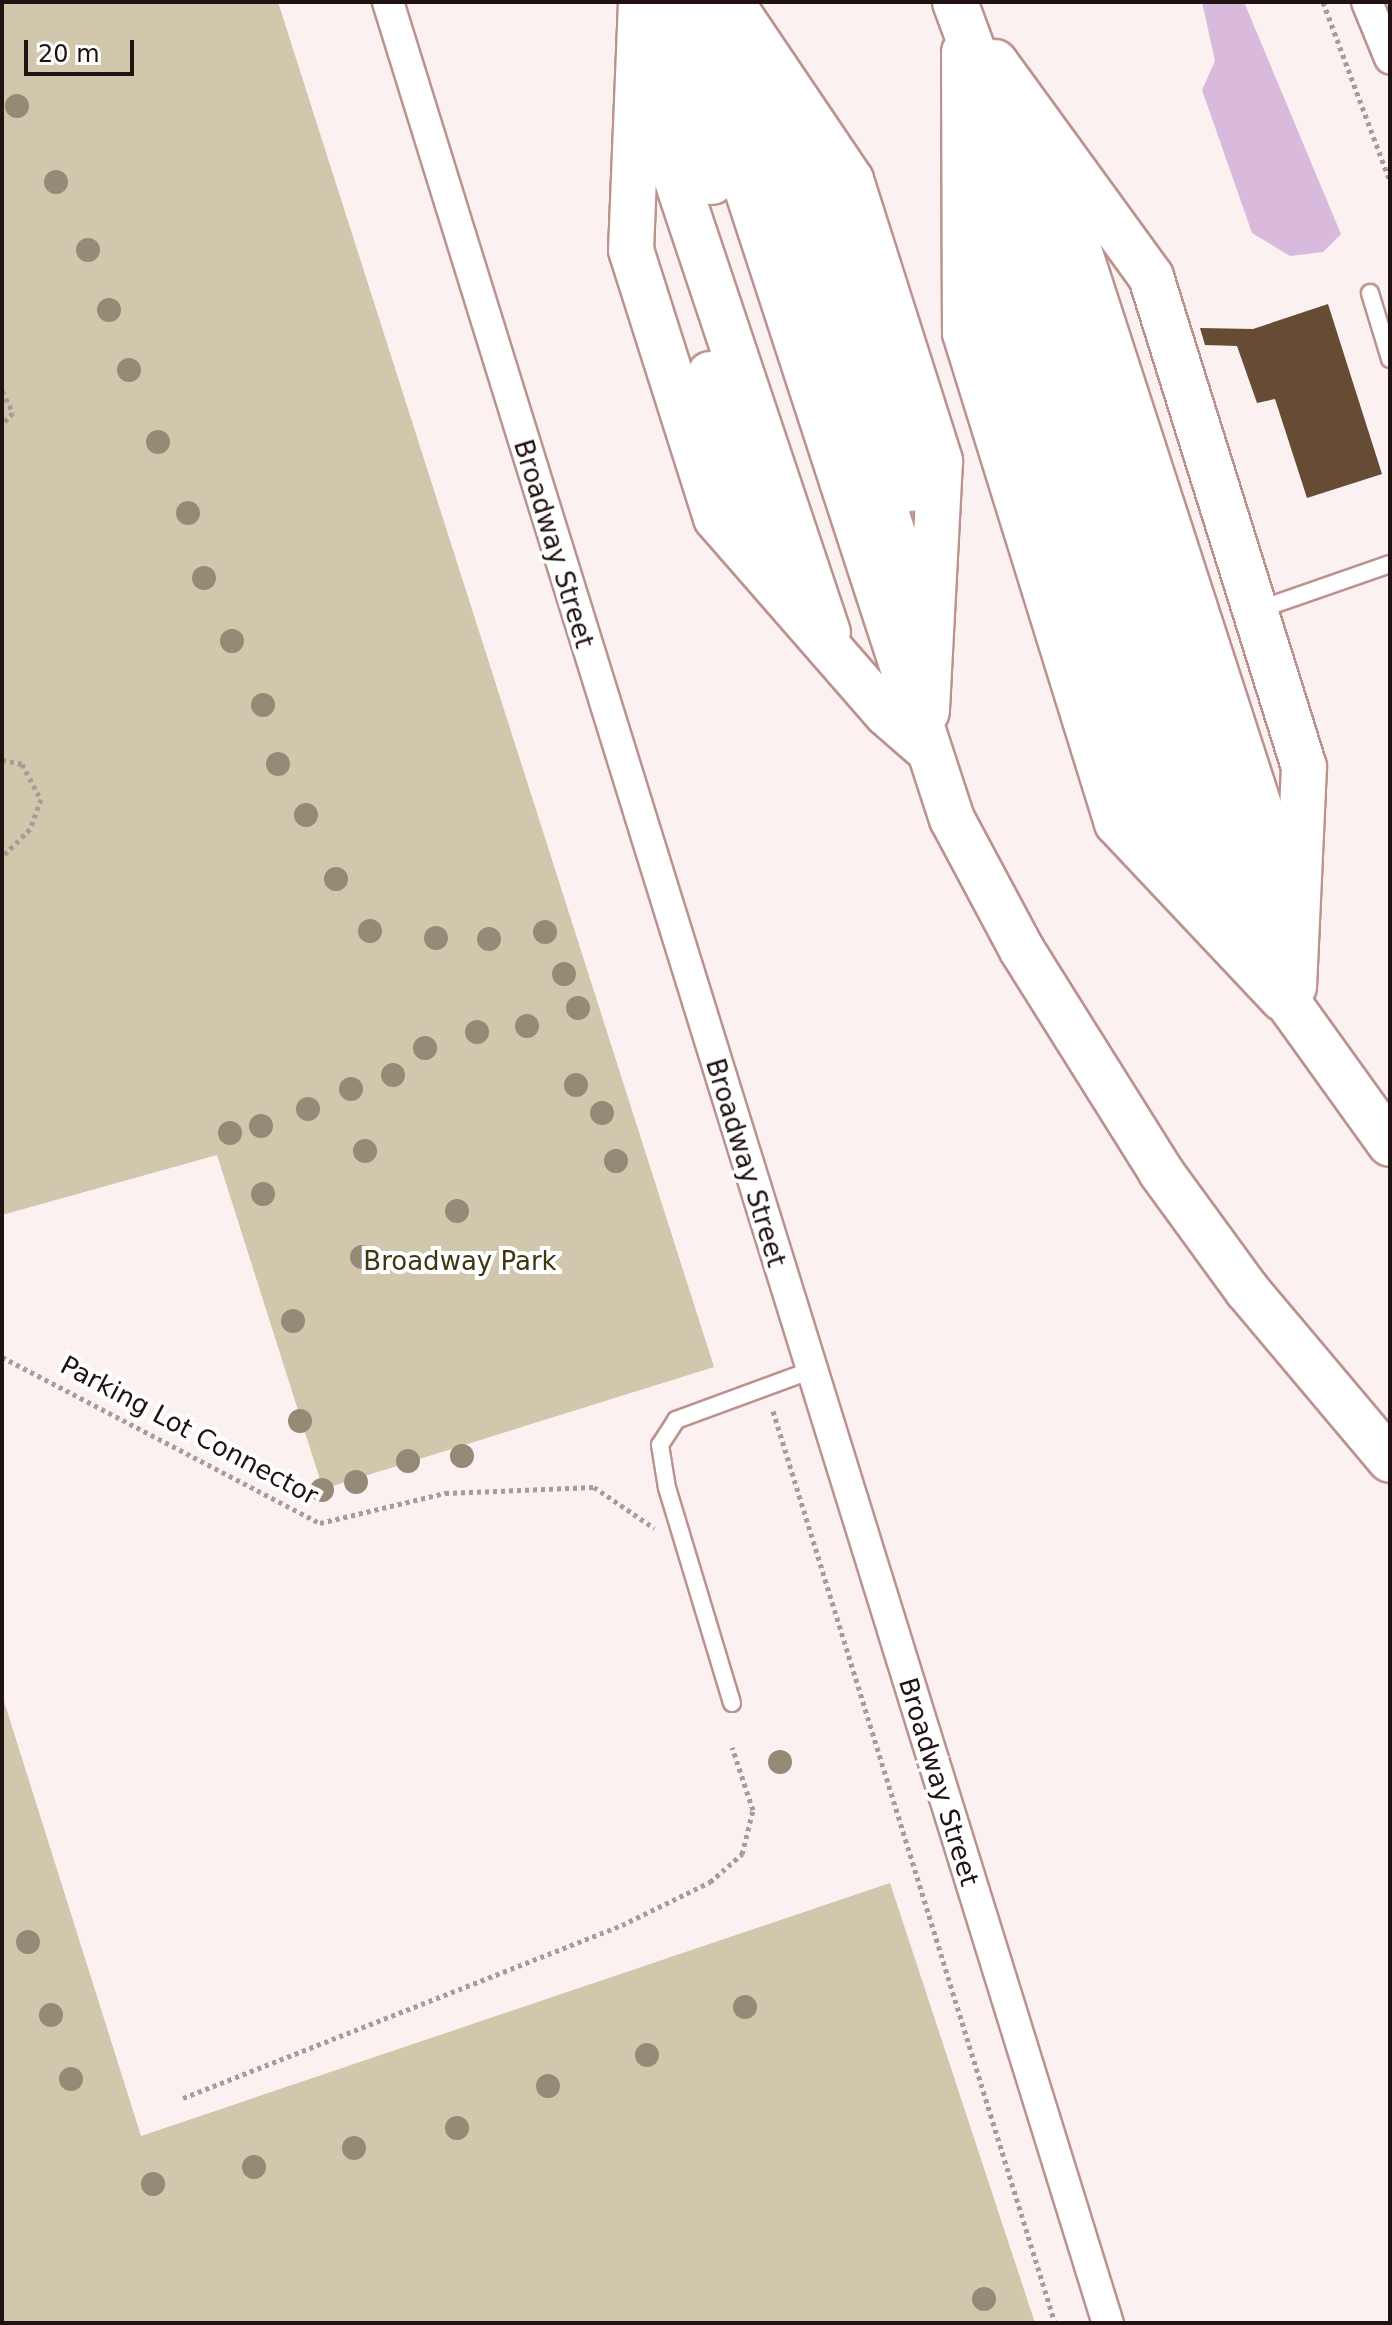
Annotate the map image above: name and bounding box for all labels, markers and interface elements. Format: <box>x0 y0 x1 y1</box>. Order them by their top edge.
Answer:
scale bar <box>28 24 138 74</box>
text: 20 m <box>38 40 100 68</box>
street label: Broadway Street <box>506 436 600 652</box>
street label: Broadway Street <box>698 1055 792 1271</box>
park label: Broadway Park <box>363 1246 557 1278</box>
street label: Parking Lot Connector <box>55 1350 323 1512</box>
street label: Broadway Street <box>891 1674 985 1890</box>

